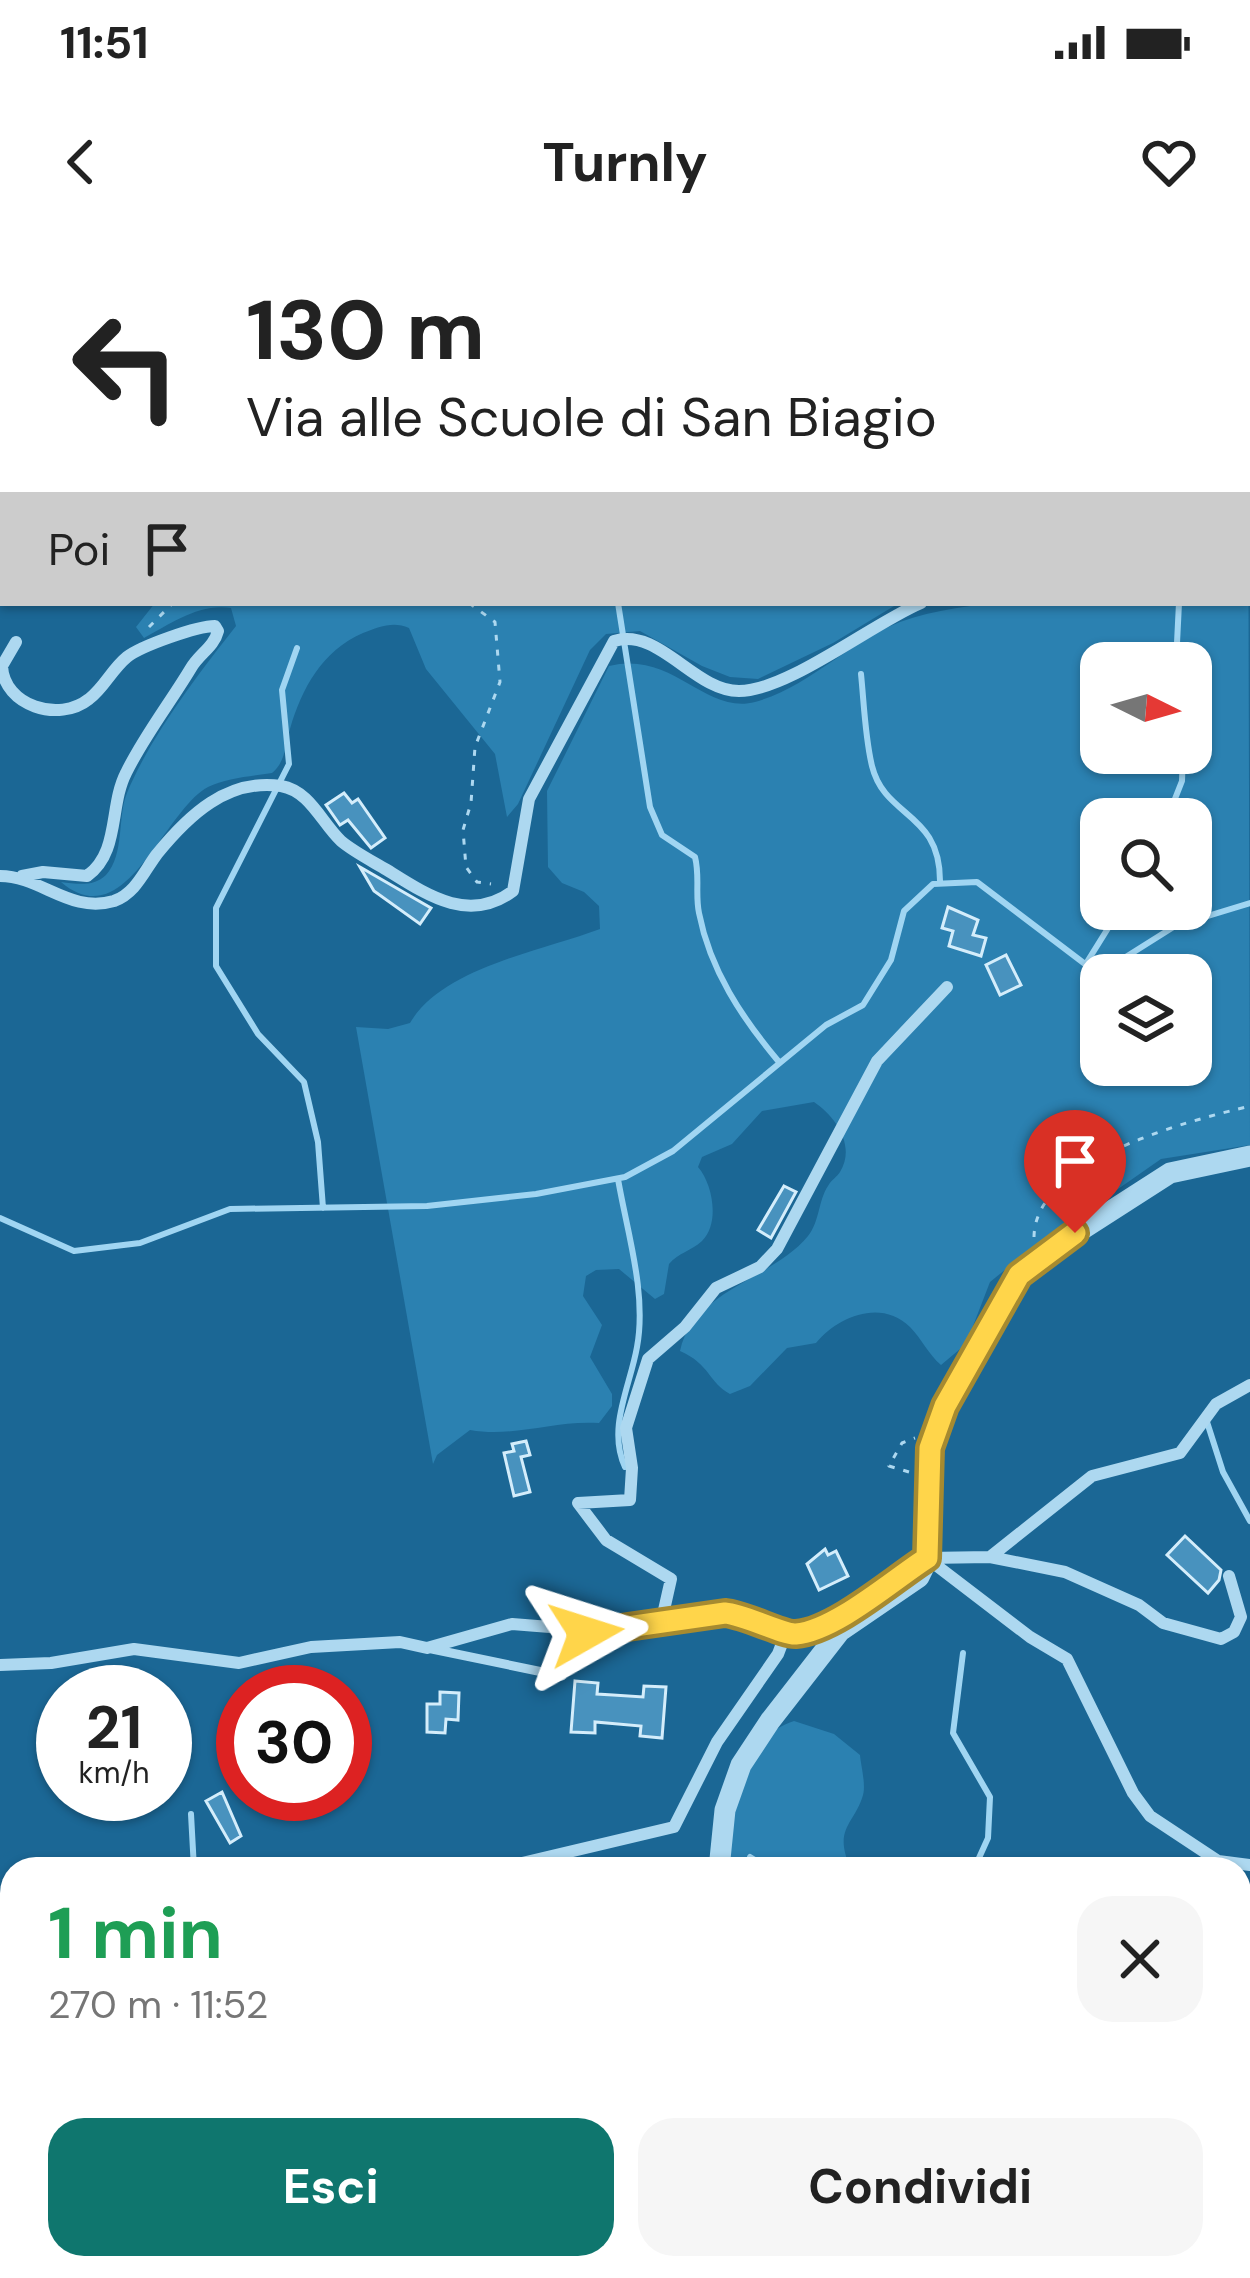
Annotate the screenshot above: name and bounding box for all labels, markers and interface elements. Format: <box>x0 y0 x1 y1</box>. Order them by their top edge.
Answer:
text: 11:51 <box>60 13 149 72</box>
text: Turnly <box>542 127 708 198</box>
icon: back <box>48 129 114 195</box>
icon: heart <box>1136 129 1202 195</box>
text: 130 m <box>246 276 485 385</box>
icon: left <box>48 288 204 444</box>
text: Via alle Scuole di San Biagio <box>246 382 937 453</box>
icon: arrive <box>134 516 200 582</box>
text: Poi <box>48 520 110 579</box>
north arrow <box>1080 642 1212 774</box>
map controls <box>1080 642 1212 1086</box>
button: search <box>1080 798 1212 930</box>
button: layers <box>1080 954 1212 1086</box>
pin <box>1024 1110 1126 1233</box>
icon: arrive <box>1042 1128 1108 1194</box>
position arrow <box>523 1570 649 1696</box>
speed limit sign: 30 <box>216 1665 372 1821</box>
text: 21 <box>86 1688 142 1767</box>
text: km/h <box>79 1753 149 1792</box>
text: 1 min <box>48 1887 223 1980</box>
button: close <box>1077 1896 1203 2022</box>
text: 270 m · 11:52 <box>48 1979 268 2030</box>
button: Esci <box>48 2118 614 2256</box>
button: Condividi <box>638 2118 1203 2256</box>

